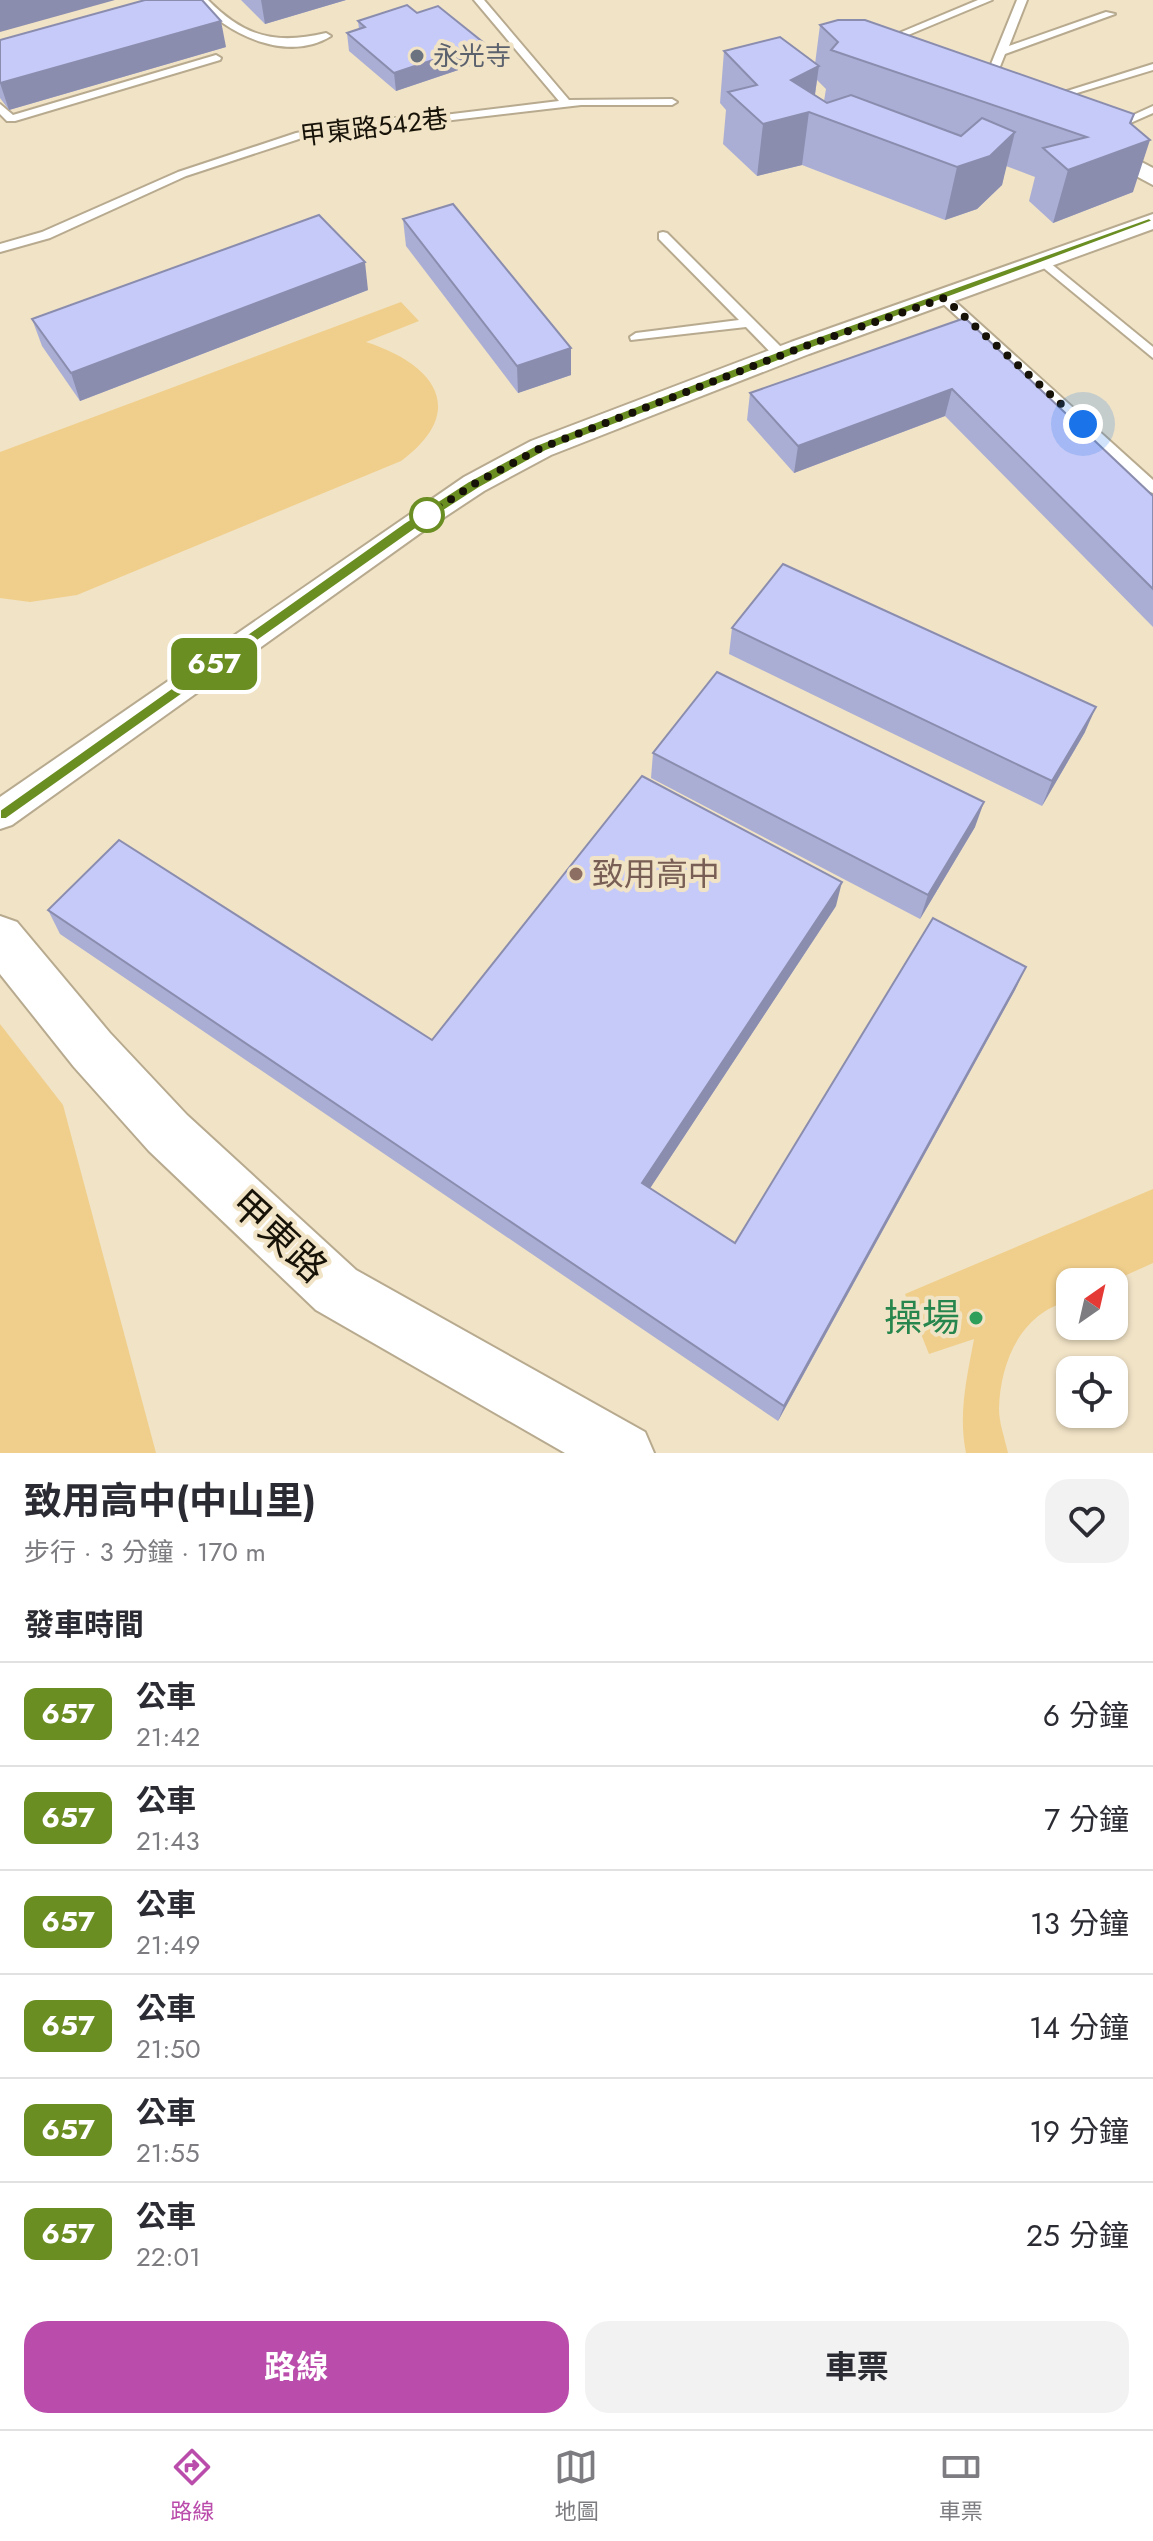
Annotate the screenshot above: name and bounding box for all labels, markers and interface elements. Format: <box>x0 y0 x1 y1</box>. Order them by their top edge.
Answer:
place label: 永光寺 <box>433 37 511 75</box>
marker: 永光寺 <box>408 47 426 65</box>
street label: 甲東路542巷 <box>298 99 450 155</box>
your location <box>1063 404 1103 444</box>
unlabelled marker <box>410 498 444 532</box>
line badge: 657 <box>168 638 260 690</box>
text: 657 <box>187 643 241 684</box>
place label: 致用高中 <box>592 851 720 897</box>
marker: 致用高中 <box>567 865 585 883</box>
street label: 甲東路 <box>219 1177 340 1295</box>
north arrow <box>1056 1268 1128 1340</box>
map controls <box>1056 1268 1128 1428</box>
place label: 操場 <box>884 1290 960 1345</box>
marker: 操場 <box>967 1309 985 1327</box>
button: locate <box>1056 1356 1128 1428</box>
text: 致用高中(中山里) <box>24 1473 316 1528</box>
button: heart <box>1045 1479 1129 1563</box>
text: 步行 · 3 分鐘 · 170 m <box>24 1533 266 1571</box>
text: 發車時間 <box>24 1603 144 1646</box>
text: 公車 <box>136 1675 196 1718</box>
text: 657 <box>41 1693 95 1734</box>
text: 6 分鐘 <box>1043 1694 1129 1737</box>
text: 21:42 <box>136 1718 200 1756</box>
text: 公車 <box>136 1779 196 1822</box>
text: 657 <box>41 1797 95 1838</box>
text: 7 分鐘 <box>1044 1798 1129 1841</box>
text: 21:43 <box>136 1822 200 1860</box>
text: 公車 <box>136 1883 196 1926</box>
text: 657 <box>41 1901 95 1942</box>
text: 13 分鐘 <box>1030 1902 1129 1945</box>
text: 21:49 <box>136 1926 200 1964</box>
text: 公車 <box>136 1987 196 2030</box>
text: 657 <box>41 2005 95 2046</box>
text: 14 分鐘 <box>1029 2006 1129 2049</box>
text: 21:50 <box>136 2030 201 2068</box>
text: 公車 <box>136 2091 196 2134</box>
text: 657 <box>41 2109 95 2150</box>
text: 19 分鐘 <box>1029 2110 1129 2153</box>
text: 21:55 <box>136 2134 200 2172</box>
text: 公車 <box>136 2195 196 2238</box>
text: 657 <box>41 2213 95 2254</box>
text: 25 分鐘 <box>1026 2214 1129 2257</box>
text: 22:01 <box>136 2238 201 2276</box>
button: 路線 <box>24 2321 569 2413</box>
button: 車票 <box>585 2321 1129 2413</box>
tab: 路線 <box>170 2445 214 2527</box>
tab: 地圖 <box>554 2445 599 2527</box>
tab: 車票 <box>939 2445 983 2527</box>

